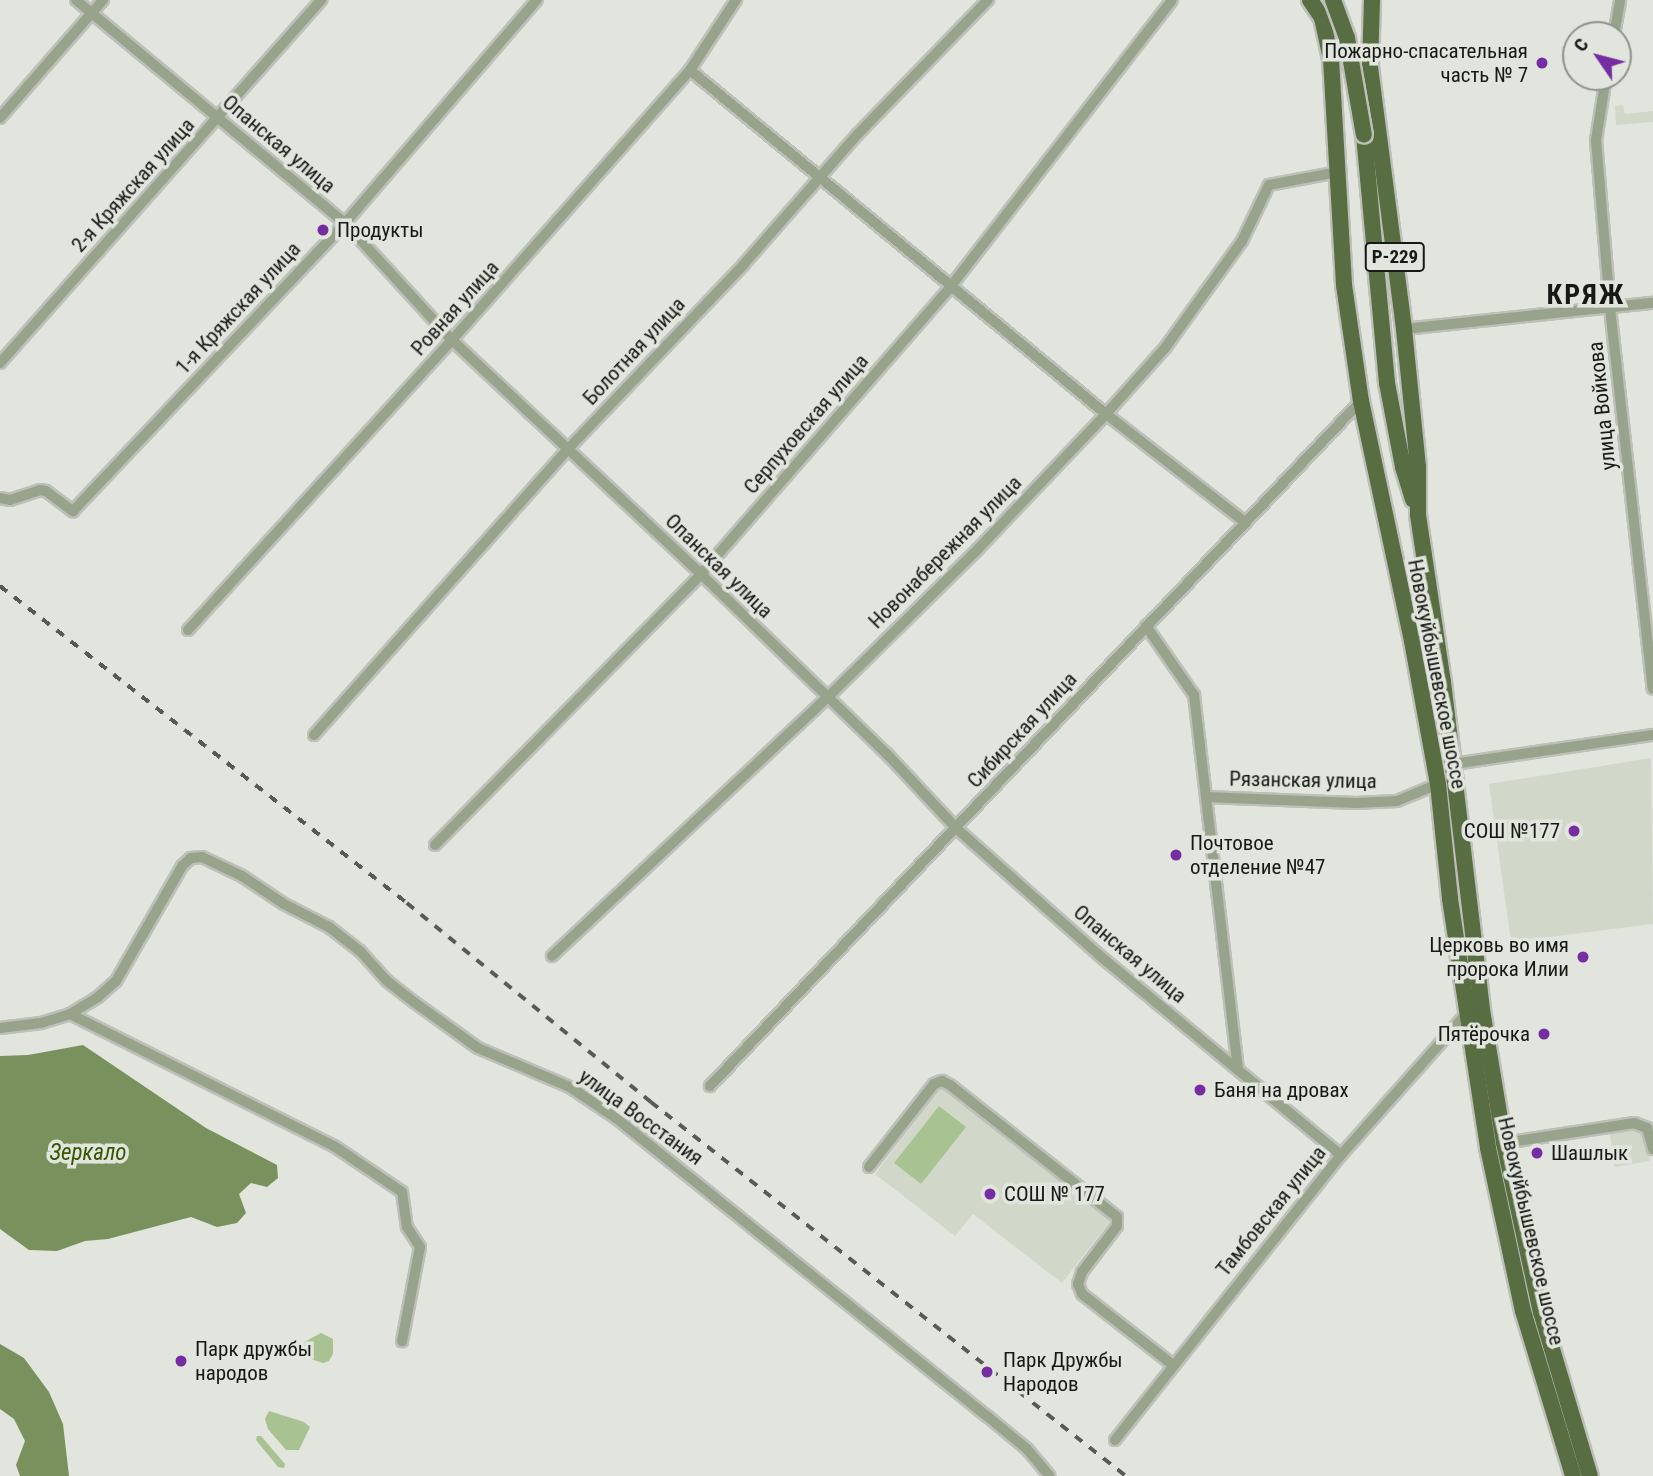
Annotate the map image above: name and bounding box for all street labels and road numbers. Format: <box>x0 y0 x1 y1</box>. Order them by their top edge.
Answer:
street label: Опанская улица <box>217 89 341 199</box>
street label: 2-я Кряжская улица <box>66 113 200 257</box>
street label: 1-я Кряжская улица <box>170 237 306 379</box>
road number: Р-229 <box>1364 242 1426 272</box>
street label: Ровная улица <box>406 255 504 361</box>
street label: Болотная улица <box>578 292 690 410</box>
street label: улица Войкова <box>1583 340 1621 472</box>
street label: Серпуховская улица <box>738 349 874 499</box>
street label: Новонабережная улица <box>863 470 1027 634</box>
street label: Опанская улица <box>660 508 778 624</box>
street label: Новокуйбышевское шоссе <box>1402 557 1472 791</box>
street label: Сибирская улица <box>962 667 1082 793</box>
street label: Рязанская улица <box>1229 766 1377 794</box>
street label: Опанская улица <box>1068 899 1192 1009</box>
street label: улица Восстания <box>574 1063 708 1171</box>
street label: Новокуйбышевское шоссе <box>1492 1115 1570 1347</box>
street label: Тамбовская улица <box>1211 1141 1331 1281</box>

